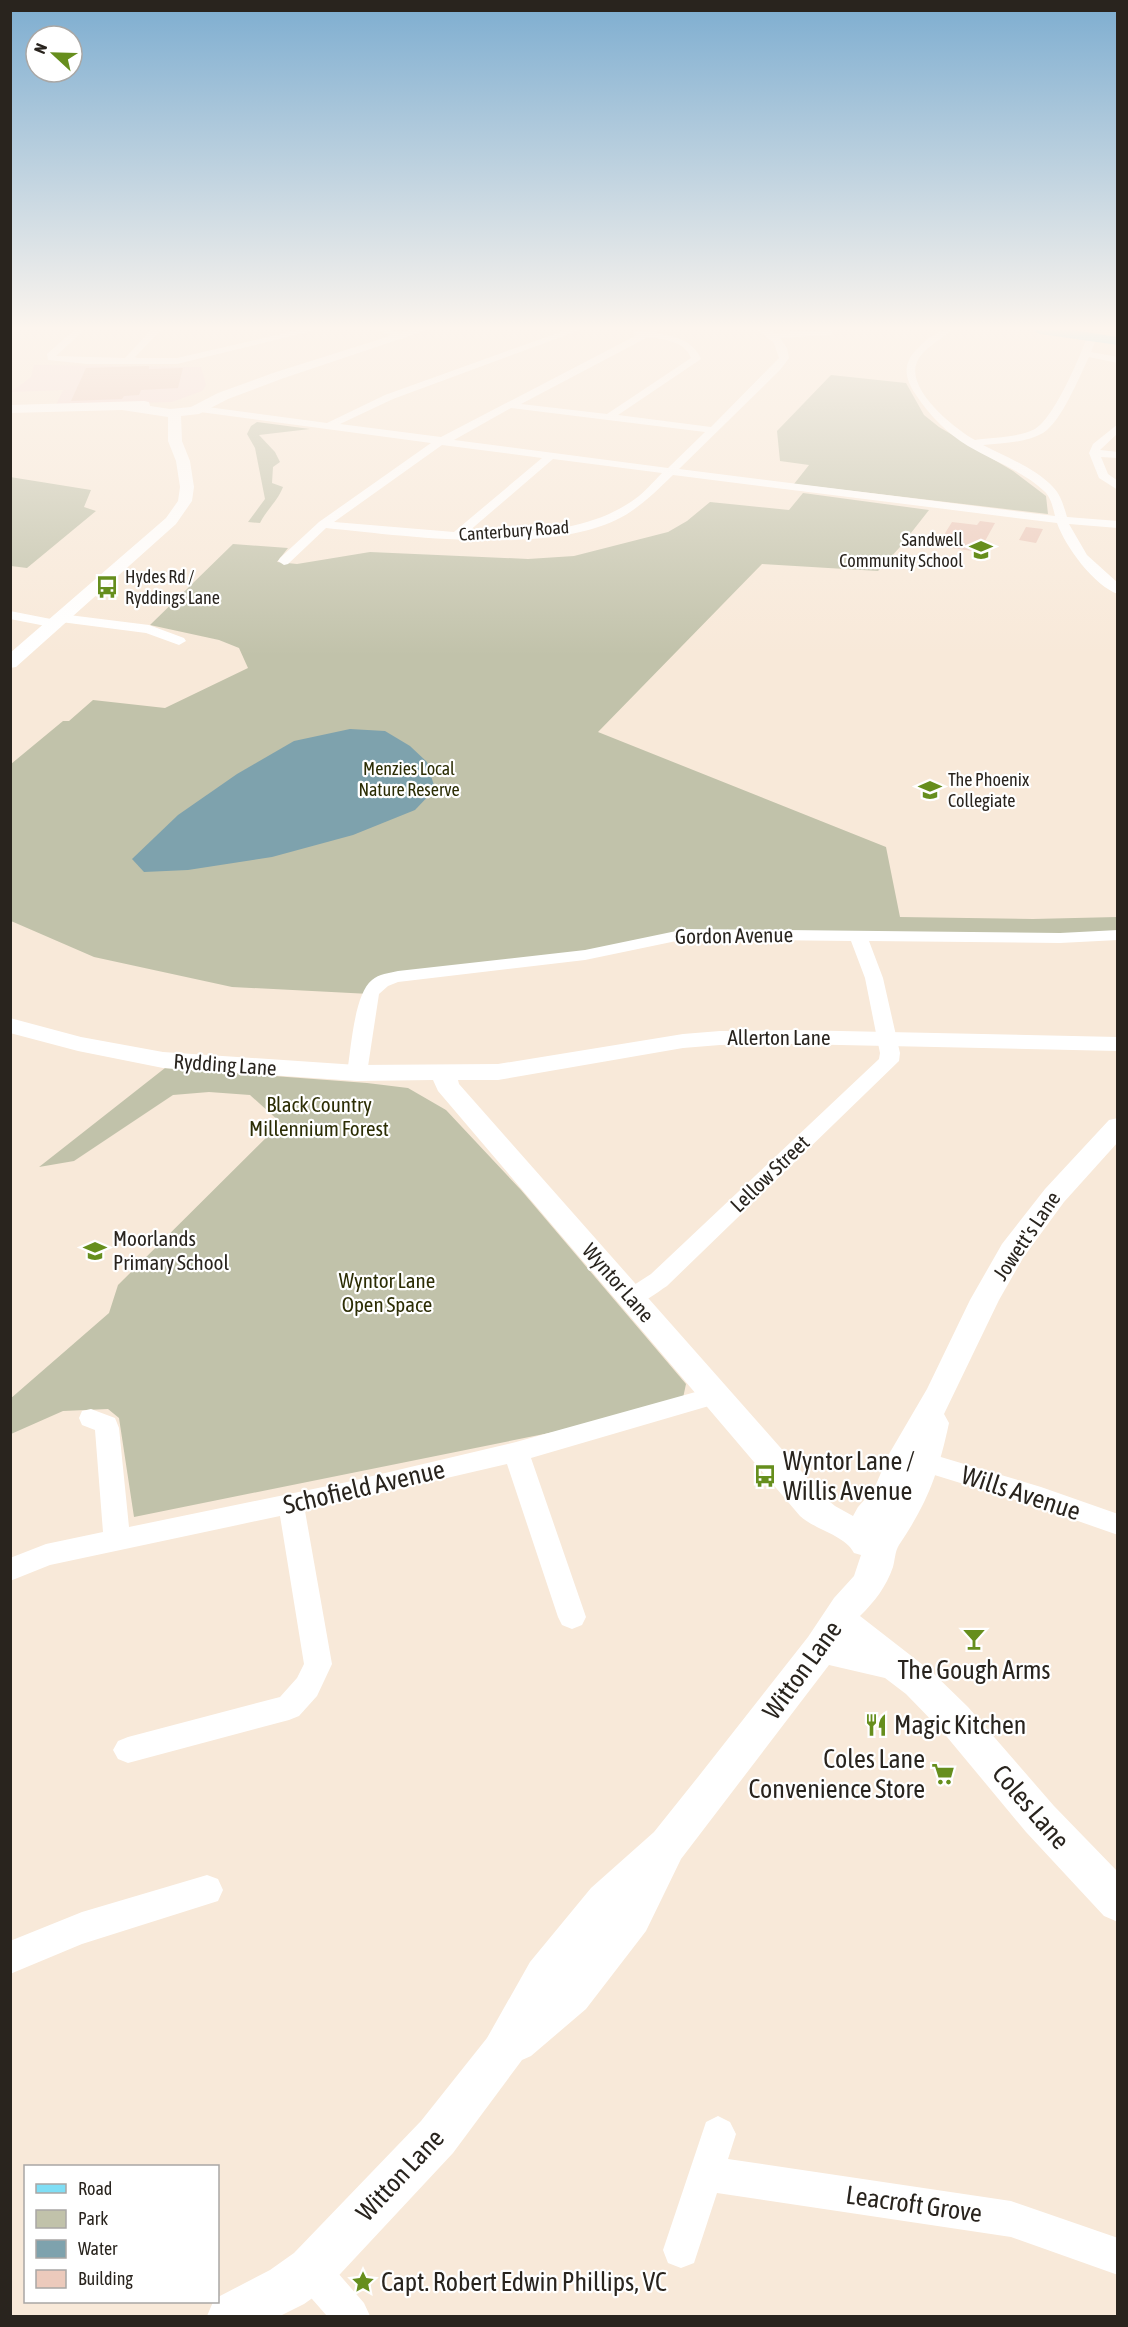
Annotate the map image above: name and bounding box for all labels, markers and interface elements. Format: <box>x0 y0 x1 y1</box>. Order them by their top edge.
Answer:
north arrow <box>24 24 84 84</box>
text: N <box>30 41 50 56</box>
street label: Canterbury Road <box>458 516 570 545</box>
place label: Sandwell Community School <box>839 529 963 571</box>
school or university icon: Sandwell Community School <box>968 537 994 563</box>
place label: Hydes Rd / Ryddings Lane <box>125 566 220 608</box>
bus stop icon: Hydes Rd / Ryddings Lane <box>94 574 120 600</box>
park label: Menzies Local Nature Reserve <box>358 758 460 800</box>
place label: The Phoenix Collegiate <box>948 769 1029 811</box>
school or university icon: The Phoenix Collegiate <box>917 777 943 803</box>
street label: Gordon Avenue <box>675 922 793 948</box>
street label: Allerton Lane <box>727 1025 831 1049</box>
street label: Rydding Lane <box>173 1048 277 1080</box>
park label: Black Country Millennium Forest <box>249 1092 389 1140</box>
street label: Lellow Street <box>725 1130 814 1217</box>
street label: Jowett's Lane <box>988 1187 1065 1284</box>
place label: Moorlands Primary School <box>113 1226 229 1274</box>
school or university icon: Moorlands Primary School <box>82 1238 108 1264</box>
street label: Wyntor Lane <box>578 1238 659 1327</box>
park label: Wyntor Lane Open Space <box>339 1268 435 1316</box>
place label: Wyntor Lane / Willis Avenue <box>783 1446 915 1506</box>
street label: Schofield Avenue <box>280 1454 448 1520</box>
street label: Wills Avenue <box>958 1460 1084 1526</box>
bus stop icon: Wyntor Lane / Willis Avenue <box>752 1463 778 1489</box>
street label: Witton Lane <box>756 1615 848 1725</box>
bar icon: The Gough Arms <box>961 1626 987 1652</box>
place label: The Gough Arms <box>897 1655 1051 1685</box>
place label: Magic Kitchen <box>894 1710 1026 1740</box>
restaurant icon: Magic Kitchen <box>863 1712 889 1738</box>
place label: Coles Lane Convenience Store <box>748 1744 925 1804</box>
street label: Coles Lane <box>986 1759 1076 1855</box>
supermarket icon: Coles Lane Convenience Store <box>930 1761 956 1787</box>
street label: Witton Lane <box>350 2123 450 2227</box>
legend <box>24 2165 219 2303</box>
text: Road <box>78 2178 112 2199</box>
street label: Leacroft Grove <box>844 2180 984 2228</box>
text: Park <box>78 2208 108 2229</box>
text: Water <box>78 2238 118 2259</box>
place label: Capt. Robert Edwin Phillips, VC <box>381 2267 667 2297</box>
text: Building <box>78 2268 133 2289</box>
place icon: Capt. Robert Edwin Phillips, VC <box>350 2269 376 2295</box>

